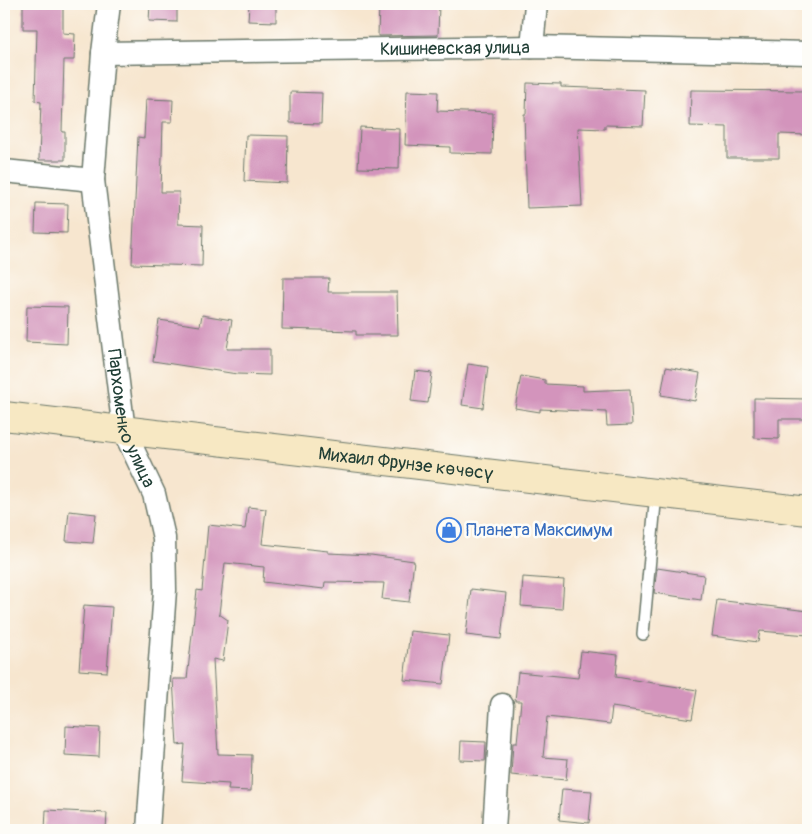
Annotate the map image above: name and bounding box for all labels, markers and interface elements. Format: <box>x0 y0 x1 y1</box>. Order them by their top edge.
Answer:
street label: Кишиневская улица <box>380 36 530 61</box>
street label: Пархоменко улица <box>102 348 160 491</box>
street label: Михаил Фрунзе көчөсү <box>317 442 495 486</box>
shop icon: Планета Максимум <box>436 517 462 543</box>
place label: Планета Максимум <box>466 519 613 542</box>

